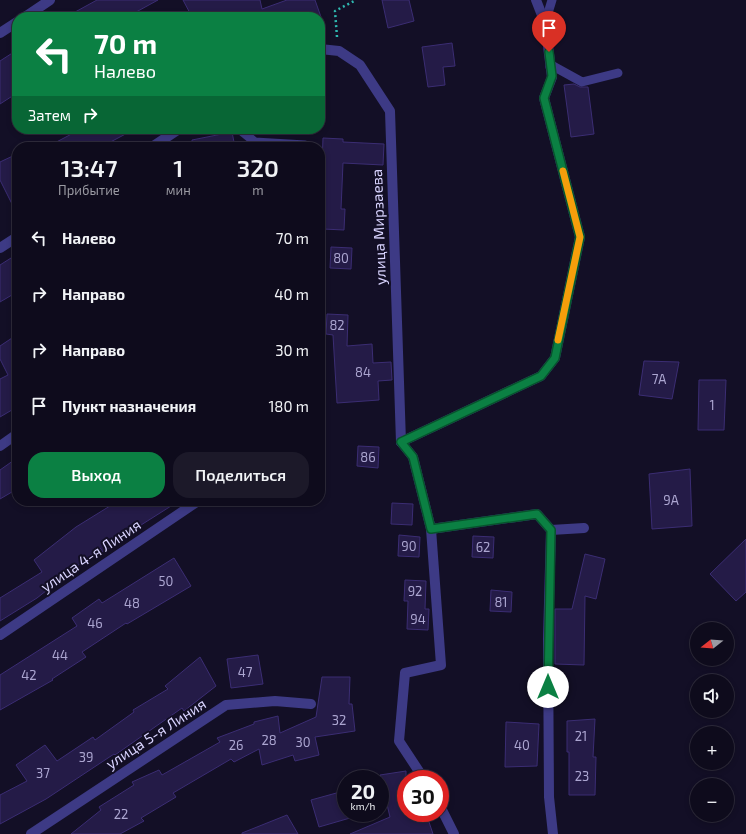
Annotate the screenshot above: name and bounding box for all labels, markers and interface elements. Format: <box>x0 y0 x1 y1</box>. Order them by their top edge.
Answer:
pin <box>532 11 566 52</box>
icon: arrive <box>538 17 560 39</box>
text: 70 m <box>94 26 157 60</box>
icon: left <box>28 28 80 80</box>
text: Налево <box>94 60 156 82</box>
icon: right <box>79 104 101 126</box>
text: Затем <box>28 106 71 124</box>
text: 13:47 <box>60 153 117 182</box>
text: 1 <box>173 153 183 182</box>
text: 320 <box>237 153 279 182</box>
street label: улица Мирзаева <box>367 169 390 285</box>
text: Прибытие <box>58 182 120 198</box>
text: мин <box>166 182 191 198</box>
text: m <box>252 182 264 198</box>
icon: left <box>28 227 50 249</box>
text: Налево <box>62 229 116 247</box>
text: 70 m <box>276 229 309 247</box>
house number: 80 <box>333 250 349 266</box>
icon: right <box>28 283 50 305</box>
text: Направо <box>62 285 125 303</box>
text: 40 m <box>274 285 309 303</box>
house number: 82 <box>329 317 345 333</box>
icon: right <box>28 339 50 361</box>
text: Направо <box>62 341 125 359</box>
text: 30 m <box>275 341 309 359</box>
house number: 84 <box>355 364 371 380</box>
house number: 7А <box>652 371 666 387</box>
icon: arrive <box>28 395 50 417</box>
text: Пункт назначения <box>62 397 196 415</box>
text: 180 m <box>268 397 309 415</box>
house number: 1 <box>709 397 715 413</box>
house number: 86 <box>360 449 376 465</box>
button: Выход <box>28 452 165 498</box>
button: Поделиться <box>173 452 309 498</box>
house number: 9А <box>663 492 679 508</box>
street label: улица 4-я Линия <box>37 515 145 596</box>
house number: 90 <box>401 538 417 554</box>
house number: 62 <box>476 539 490 555</box>
house number: 50 <box>159 573 173 589</box>
house number: 92 <box>408 583 422 599</box>
house number: 81 <box>494 594 508 610</box>
house number: 48 <box>124 595 140 611</box>
house number: 94 <box>410 611 426 627</box>
house number: 46 <box>87 615 103 631</box>
north arrow <box>690 622 734 666</box>
map controls <box>690 622 734 822</box>
house number: 44 <box>52 647 68 663</box>
house number: 47 <box>238 664 253 680</box>
position arrow <box>527 666 569 708</box>
house number: 42 <box>21 667 37 683</box>
button: sound <box>690 674 734 718</box>
street label: улица 5-я Линия <box>102 694 209 773</box>
house number: 32 <box>332 712 346 728</box>
button: + <box>690 726 734 770</box>
house number: 21 <box>575 728 587 744</box>
house number: 28 <box>261 732 277 748</box>
house number: 30 <box>295 734 311 750</box>
house number: 26 <box>229 737 243 753</box>
house number: 40 <box>514 737 530 753</box>
house number: 39 <box>79 749 93 765</box>
house number: 37 <box>36 765 50 781</box>
house number: 23 <box>575 768 589 784</box>
speed limit sign: 30 <box>397 770 449 822</box>
button: − <box>690 778 734 822</box>
text: 20 <box>351 779 375 803</box>
text: km/h <box>351 800 375 812</box>
house number: 22 <box>114 806 128 822</box>

